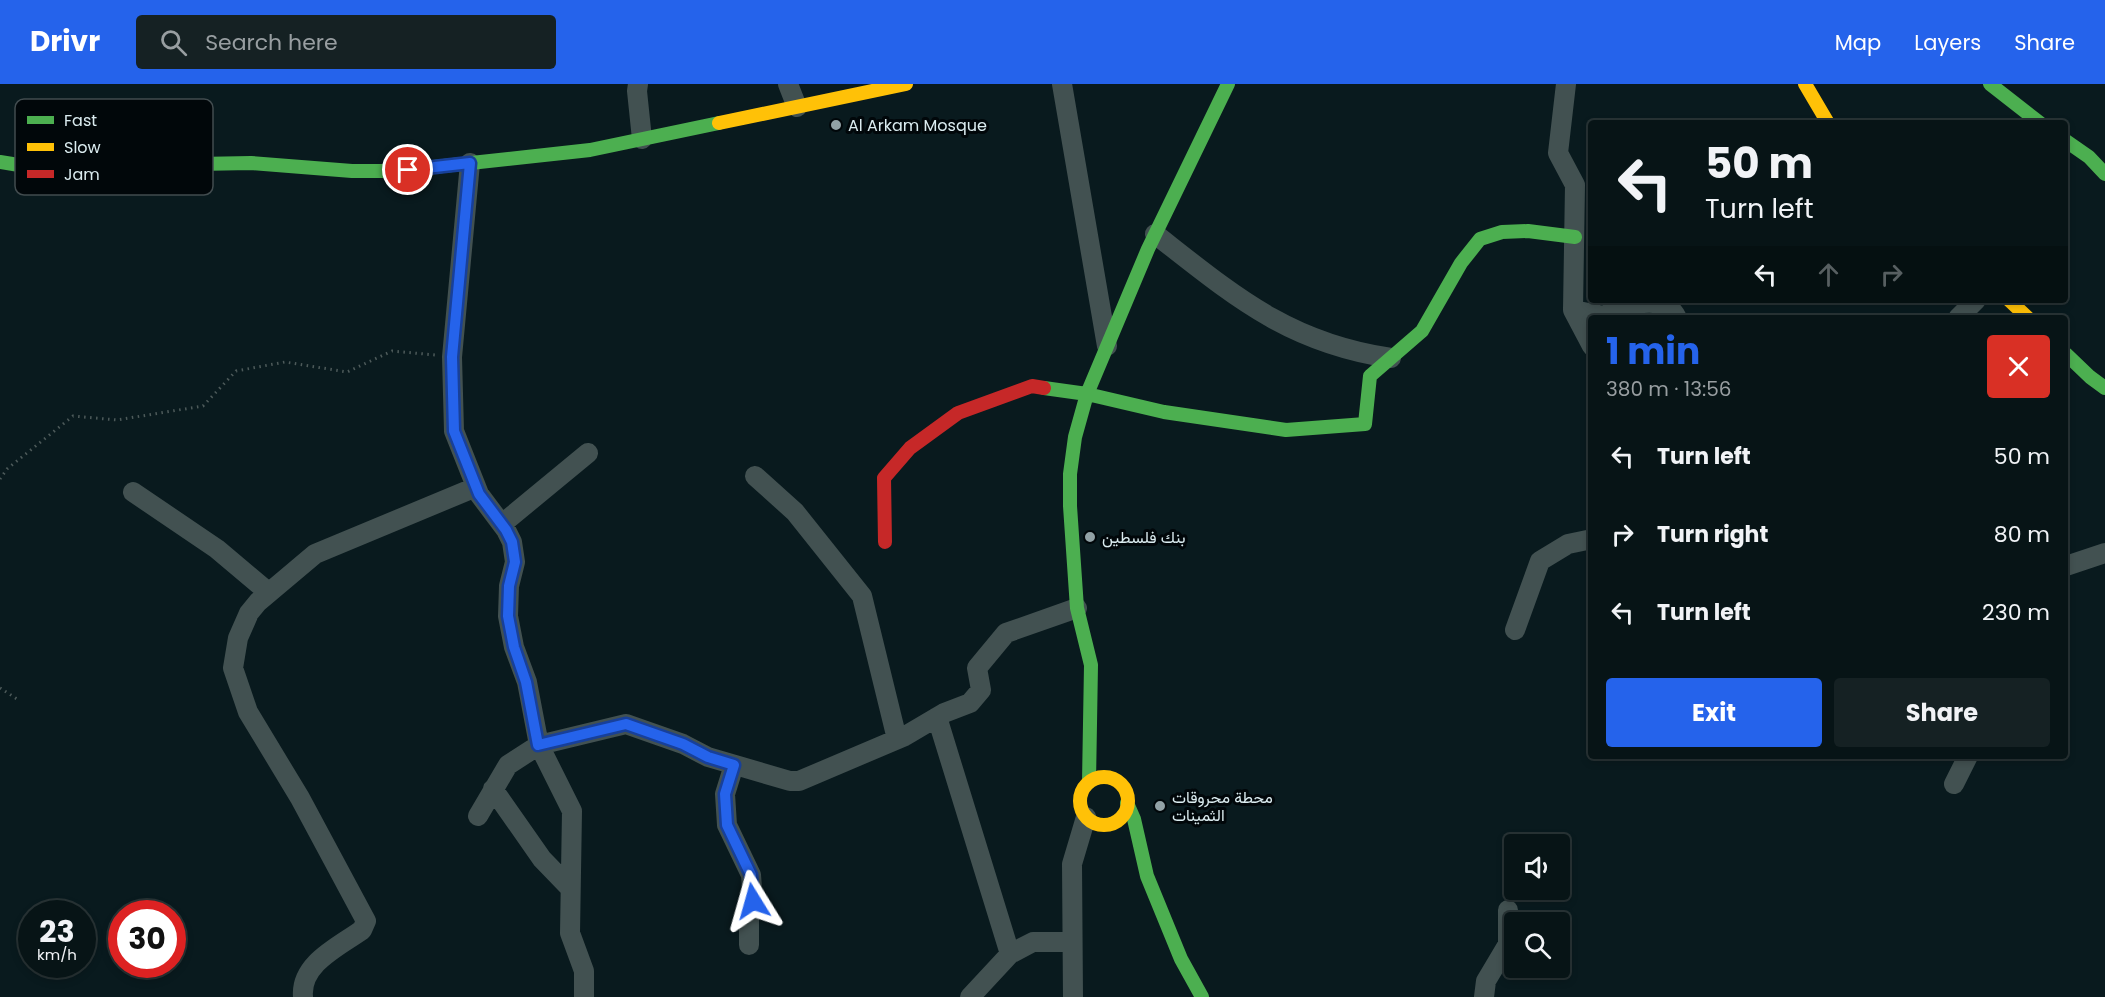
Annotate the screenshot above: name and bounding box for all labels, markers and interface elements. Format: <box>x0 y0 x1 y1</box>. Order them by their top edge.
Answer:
search box <box>136 15 556 69</box>
text: Drivr <box>30 22 100 61</box>
icon: search <box>157 26 190 59</box>
text: Search here <box>205 27 338 58</box>
text: Map <box>1835 28 1881 57</box>
text: Layers <box>1914 28 1981 57</box>
text: Share <box>2014 28 2075 57</box>
legend <box>15 99 213 195</box>
text: Fast <box>64 109 97 132</box>
place label: Al Arkam Mosque <box>848 114 987 137</box>
marker: Al Arkam Mosque <box>829 118 843 132</box>
text: 50 m <box>1705 134 1813 193</box>
text: Slow <box>64 136 101 159</box>
pin <box>382 144 433 195</box>
icon: left <box>1606 144 1684 222</box>
icon: arrive <box>391 153 424 186</box>
text: Jam <box>64 163 100 186</box>
text: Turn left <box>1705 190 1814 227</box>
icon: left <box>1749 258 1782 291</box>
icon: ahead <box>1812 258 1845 291</box>
icon: right <box>1875 258 1908 291</box>
text: 1 min <box>1606 326 1700 377</box>
button: close <box>1987 335 2050 398</box>
text: 380 m · 13:56 <box>1606 375 1732 403</box>
icon: left <box>1606 440 1639 473</box>
text: Turn left <box>1657 441 1751 472</box>
text: 50 m <box>1994 441 2050 472</box>
icon: right <box>1606 518 1639 551</box>
text: Turn right <box>1657 519 1768 550</box>
text: 80 m <box>1994 519 2050 550</box>
place label: بنك فلسطين <box>1102 526 1186 549</box>
marker: بنك فلسطين <box>1083 530 1097 544</box>
icon: left <box>1606 596 1639 629</box>
text: Turn left <box>1657 597 1751 628</box>
text: 230 m <box>1982 597 2050 628</box>
button: Exit <box>1606 678 1822 747</box>
button: Share <box>1834 678 2050 747</box>
place label: محطة محروقات الثمينات <box>1172 786 1273 827</box>
marker: محطة محروقات الثمينات <box>1153 799 1167 813</box>
map controls <box>1504 834 1570 978</box>
button: sound <box>1504 834 1570 900</box>
position arrow <box>721 869 785 933</box>
speed limit sign: 30 <box>108 900 186 978</box>
text: 23 <box>39 910 75 953</box>
button: search <box>1504 912 1570 978</box>
text: km/h <box>37 944 77 965</box>

